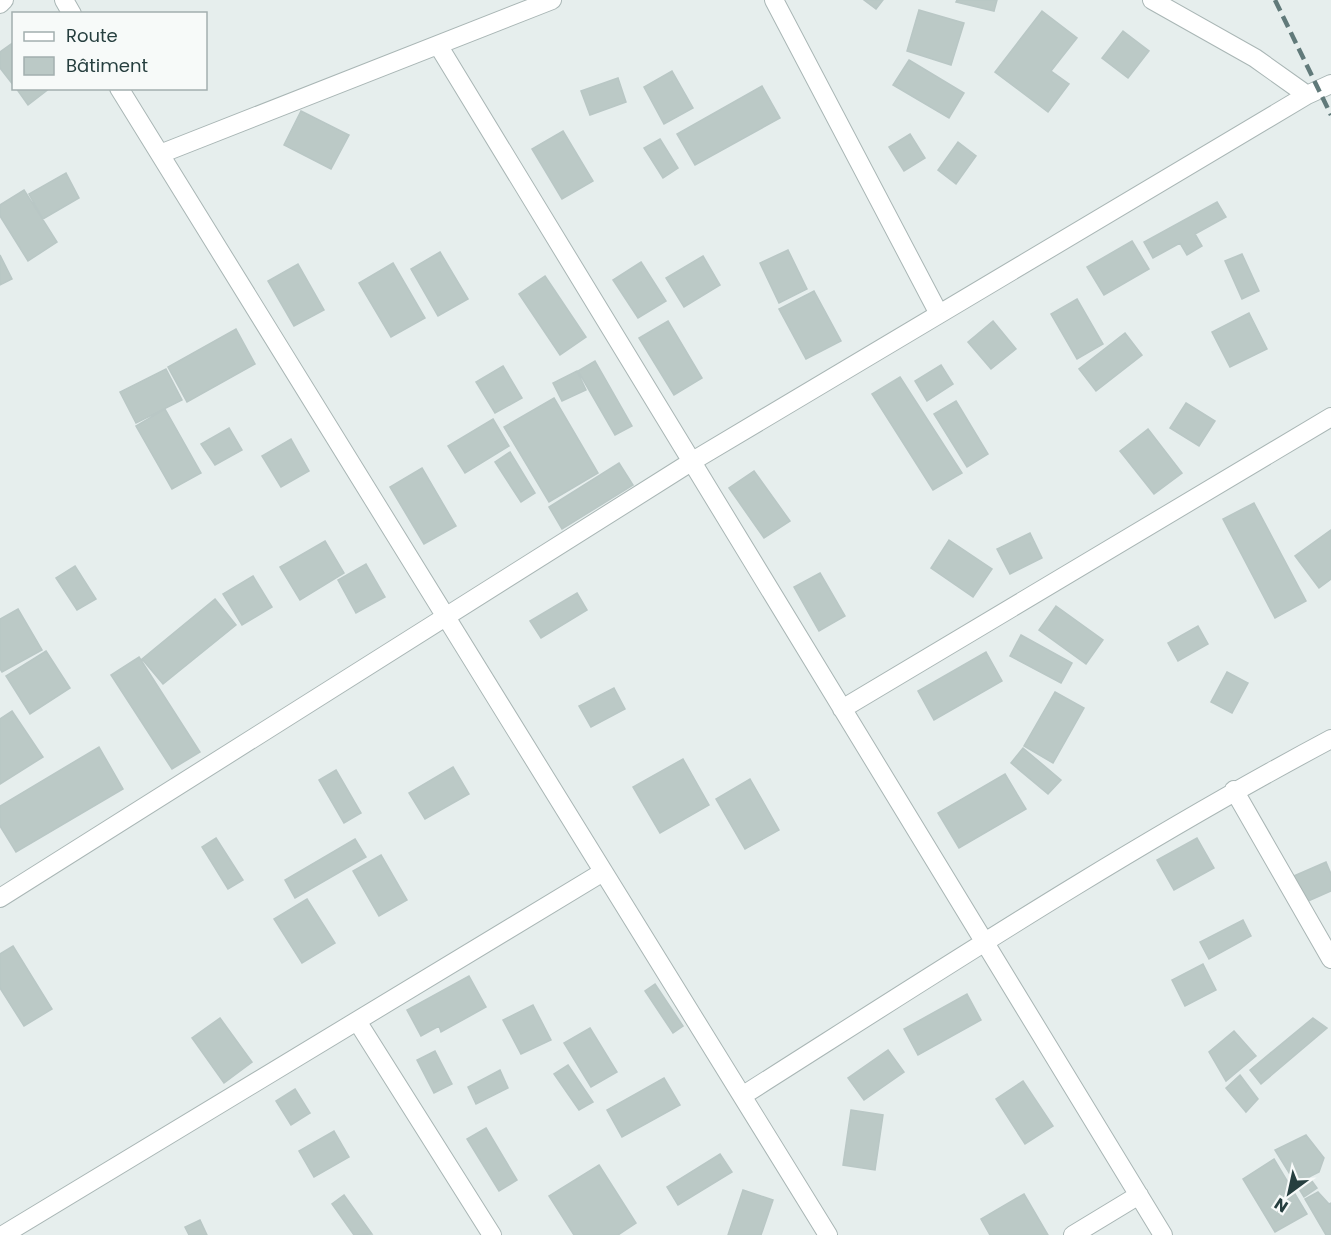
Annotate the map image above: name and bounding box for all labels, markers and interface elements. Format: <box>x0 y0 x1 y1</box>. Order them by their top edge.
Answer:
legend <box>12 12 207 90</box>
text: Route <box>66 23 118 48</box>
text: Bâtiment <box>66 53 148 78</box>
north arrow <box>1259 1163 1319 1223</box>
text: N <box>1270 1192 1292 1218</box>

